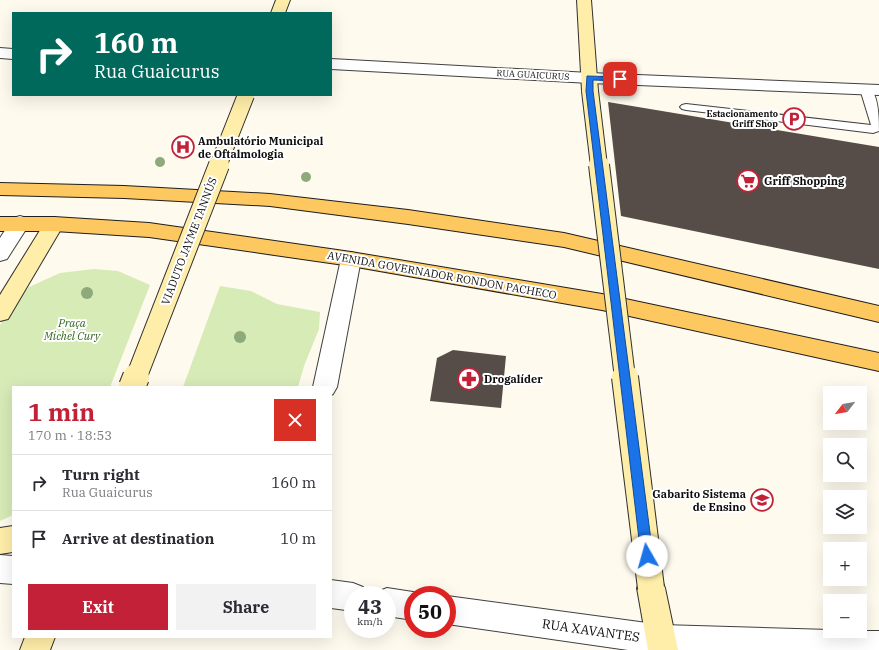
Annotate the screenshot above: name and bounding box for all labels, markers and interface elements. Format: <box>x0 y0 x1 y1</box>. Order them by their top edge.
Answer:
text: 160 m <box>94 24 178 61</box>
icon: right <box>28 28 80 80</box>
text: Rua Guaicurus <box>94 60 219 83</box>
pin <box>603 62 637 96</box>
street label: RUA GUAICURUS <box>496 67 570 82</box>
icon: arrive <box>609 68 631 90</box>
parking icon: Estacionamento Griff Shop <box>781 106 807 132</box>
place label: Estacionamento Griff Shop <box>707 108 778 129</box>
hospital icon: Ambulatório Municipal de Oftalmologia <box>170 134 196 160</box>
place label: Ambulatório Municipal de Oftalmologia <box>198 134 324 161</box>
supermarket icon: Griff Shopping <box>735 168 761 194</box>
place label: Griff Shopping <box>764 174 845 188</box>
street label: VIADUTO JAYME TANNÚS <box>158 175 220 307</box>
street label: AVENIDA GOVERNADOR RONDON PACHECO <box>326 248 558 302</box>
park label: Praça Michel Cury <box>43 316 101 343</box>
pharmacy icon: Drogalíder <box>456 366 482 392</box>
place label: Drogalíder <box>484 372 543 386</box>
north arrow <box>823 386 867 430</box>
map controls <box>823 386 867 638</box>
text: 1 min <box>28 396 95 428</box>
button: close <box>274 399 316 441</box>
text: 170 m · 18:53 <box>28 427 112 444</box>
button: search <box>823 438 867 482</box>
text: Turn right <box>62 465 140 484</box>
icon: right <box>28 472 50 494</box>
text: 160 m <box>271 473 316 492</box>
text: Rua Guaicurus <box>62 484 153 501</box>
place label: Gabarito Sistema de Ensino <box>652 487 746 514</box>
school or university icon: Gabarito Sistema de Ensino <box>749 487 775 513</box>
button: layers <box>823 490 867 534</box>
icon: arrive <box>28 528 50 550</box>
text: Arrive at destination <box>62 529 214 548</box>
text: 10 m <box>280 529 316 548</box>
position arrow <box>626 535 668 577</box>
button: + <box>823 542 867 586</box>
button: Exit <box>28 584 168 630</box>
button: Share <box>176 584 316 630</box>
speed limit sign: 50 <box>404 586 456 638</box>
text: 43 <box>358 593 382 620</box>
button: − <box>823 594 867 638</box>
text: km/h <box>357 615 383 628</box>
street label: RUA XAVANTES <box>541 615 641 646</box>

